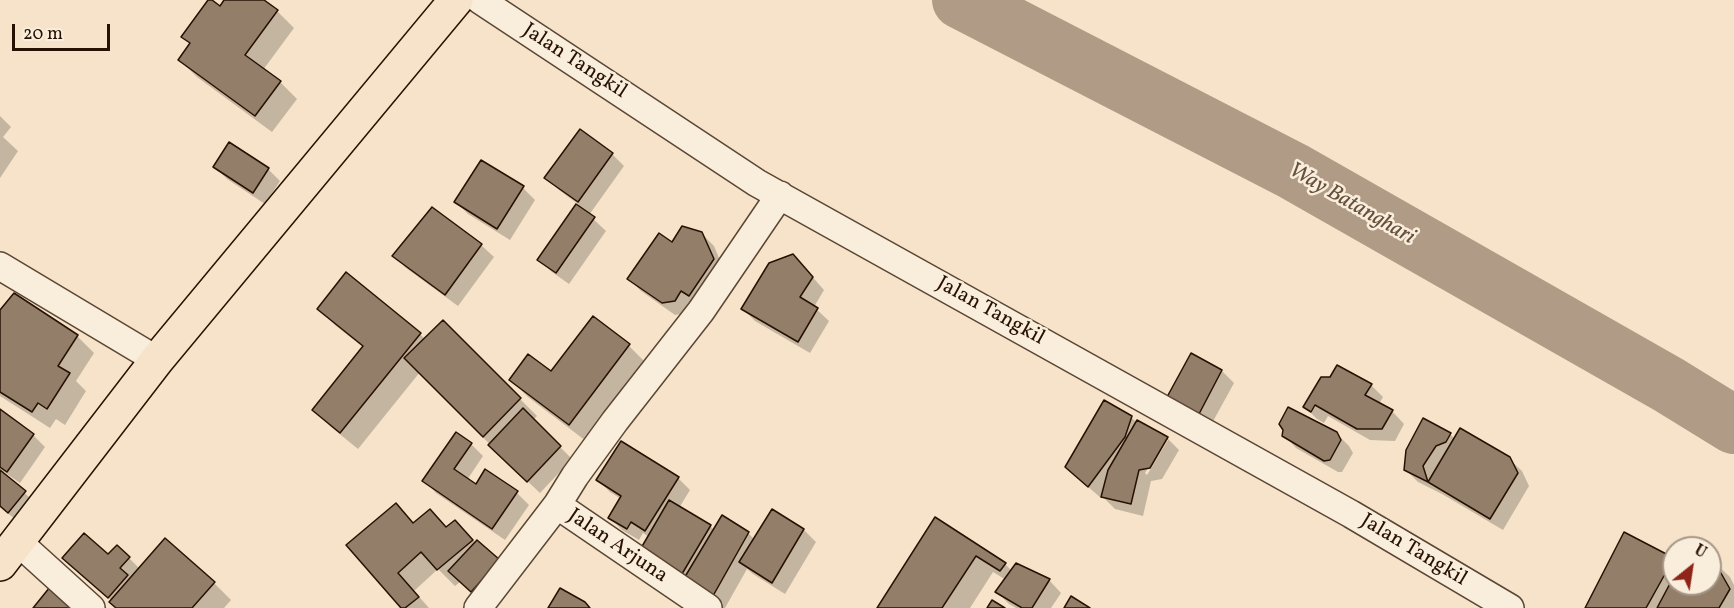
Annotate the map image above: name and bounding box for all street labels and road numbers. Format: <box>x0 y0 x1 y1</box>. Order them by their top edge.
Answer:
street label: Jalan Tangkil <box>517 19 631 105</box>
street label: Jalan Tangkil <box>932 272 1048 352</box>
street label: Jalan Arjuna <box>562 504 672 590</box>
street label: Jalan Tangkil <box>1355 509 1471 593</box>

